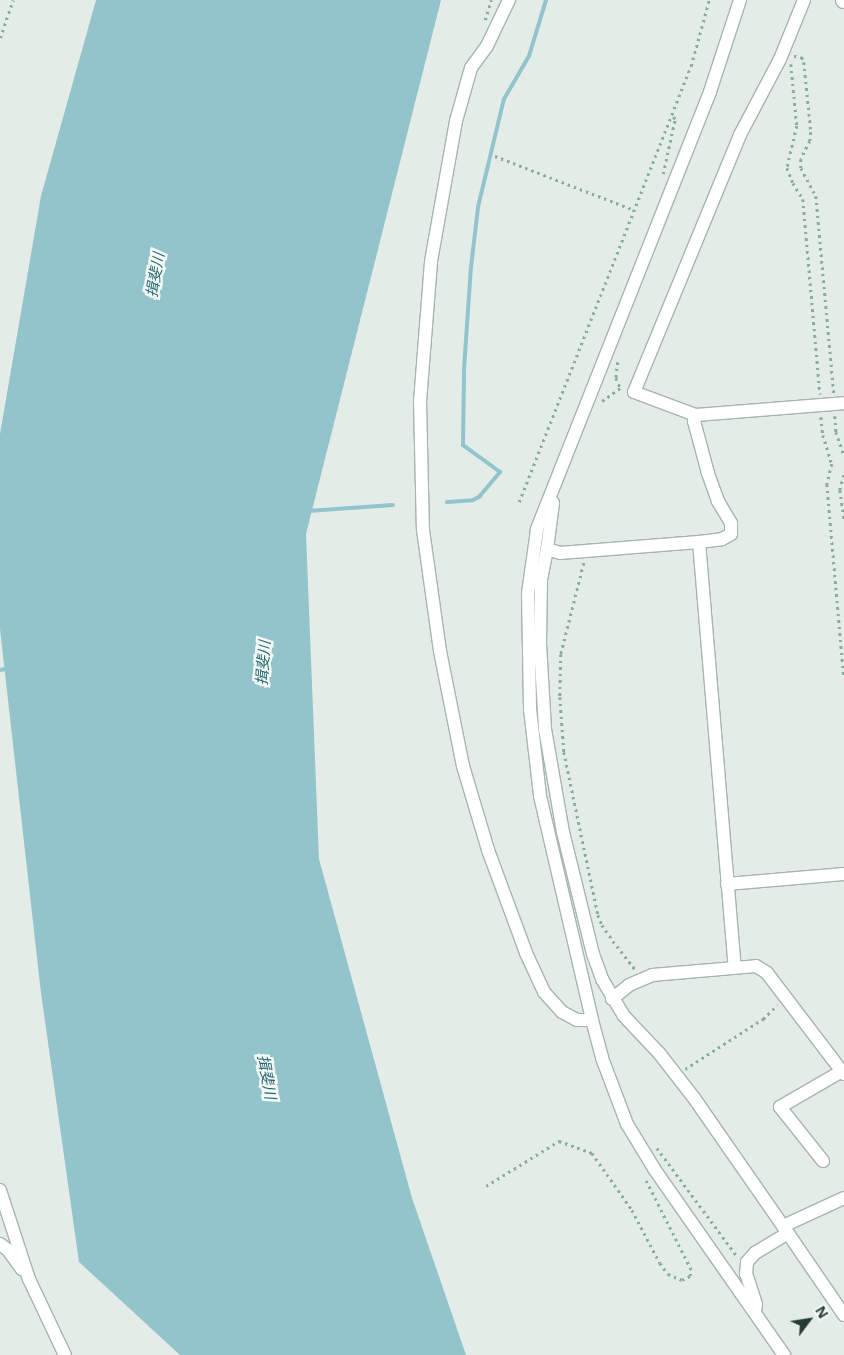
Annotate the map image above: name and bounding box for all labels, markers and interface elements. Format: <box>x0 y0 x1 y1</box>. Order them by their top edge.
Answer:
water label: 揖斐川 <box>142 251 168 299</box>
water label: 揖斐川 <box>252 640 274 686</box>
water label: 揖斐川 <box>254 1053 280 1101</box>
north arrow <box>784 1295 834 1345</box>
text: N <box>811 1302 833 1322</box>

